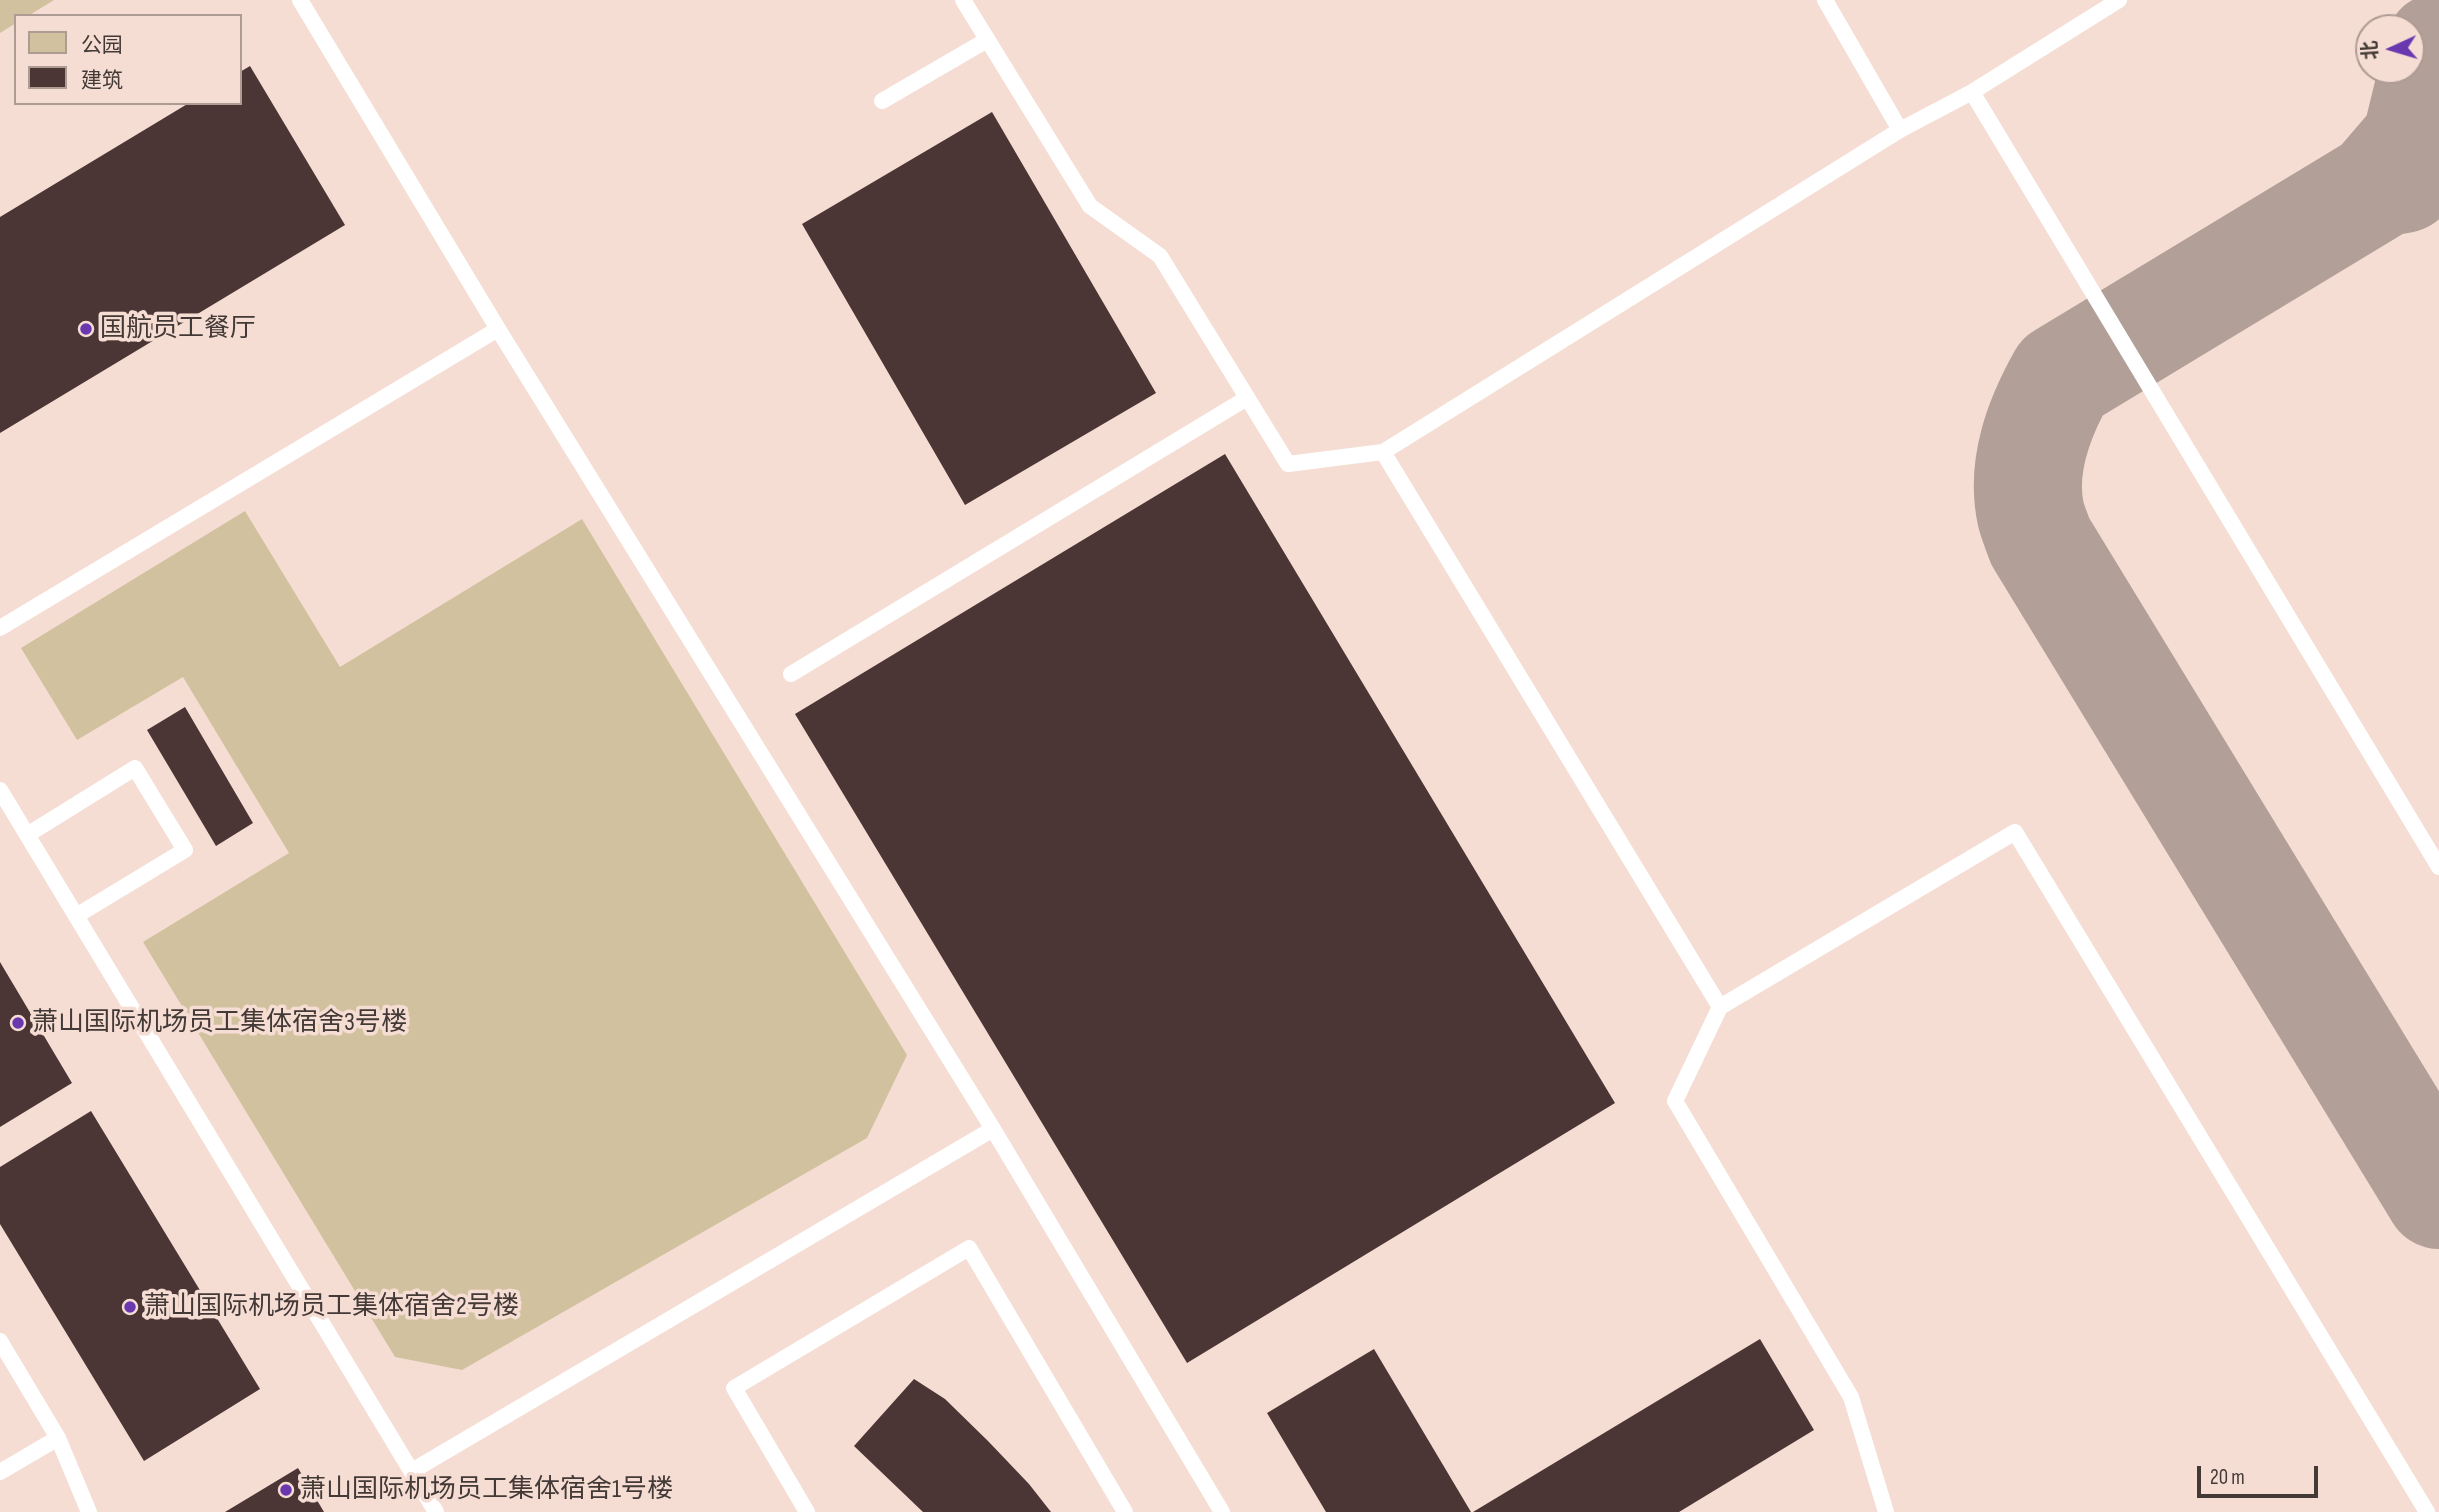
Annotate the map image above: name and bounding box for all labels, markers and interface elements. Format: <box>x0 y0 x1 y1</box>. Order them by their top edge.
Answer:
legend <box>14 14 242 105</box>
north arrow <box>2355 14 2425 84</box>
text: 公园 <box>81 33 123 58</box>
text: 北 <box>2358 40 2383 61</box>
text: 建筑 <box>81 68 123 93</box>
place label: 国航员工餐厅 <box>100 313 256 345</box>
marker: 国航员工餐厅 <box>78 321 94 337</box>
place label: 萧山国际机场员工集体宿舍3号楼 <box>32 1007 407 1039</box>
marker: 萧山国际机场员工集体宿舍3号楼 <box>10 1015 26 1031</box>
place label: 萧山国际机场员工集体宿舍2号楼 <box>144 1291 519 1323</box>
marker: 萧山国际机场员工集体宿舍2号楼 <box>122 1299 138 1315</box>
scale bar <box>2201 1452 2322 1496</box>
text: 20 m <box>2210 1465 2245 1490</box>
place label: 萧山国际机场员工集体宿舍1号楼 <box>300 1474 673 1506</box>
marker: 萧山国际机场员工集体宿舍1号楼 <box>278 1482 294 1498</box>

